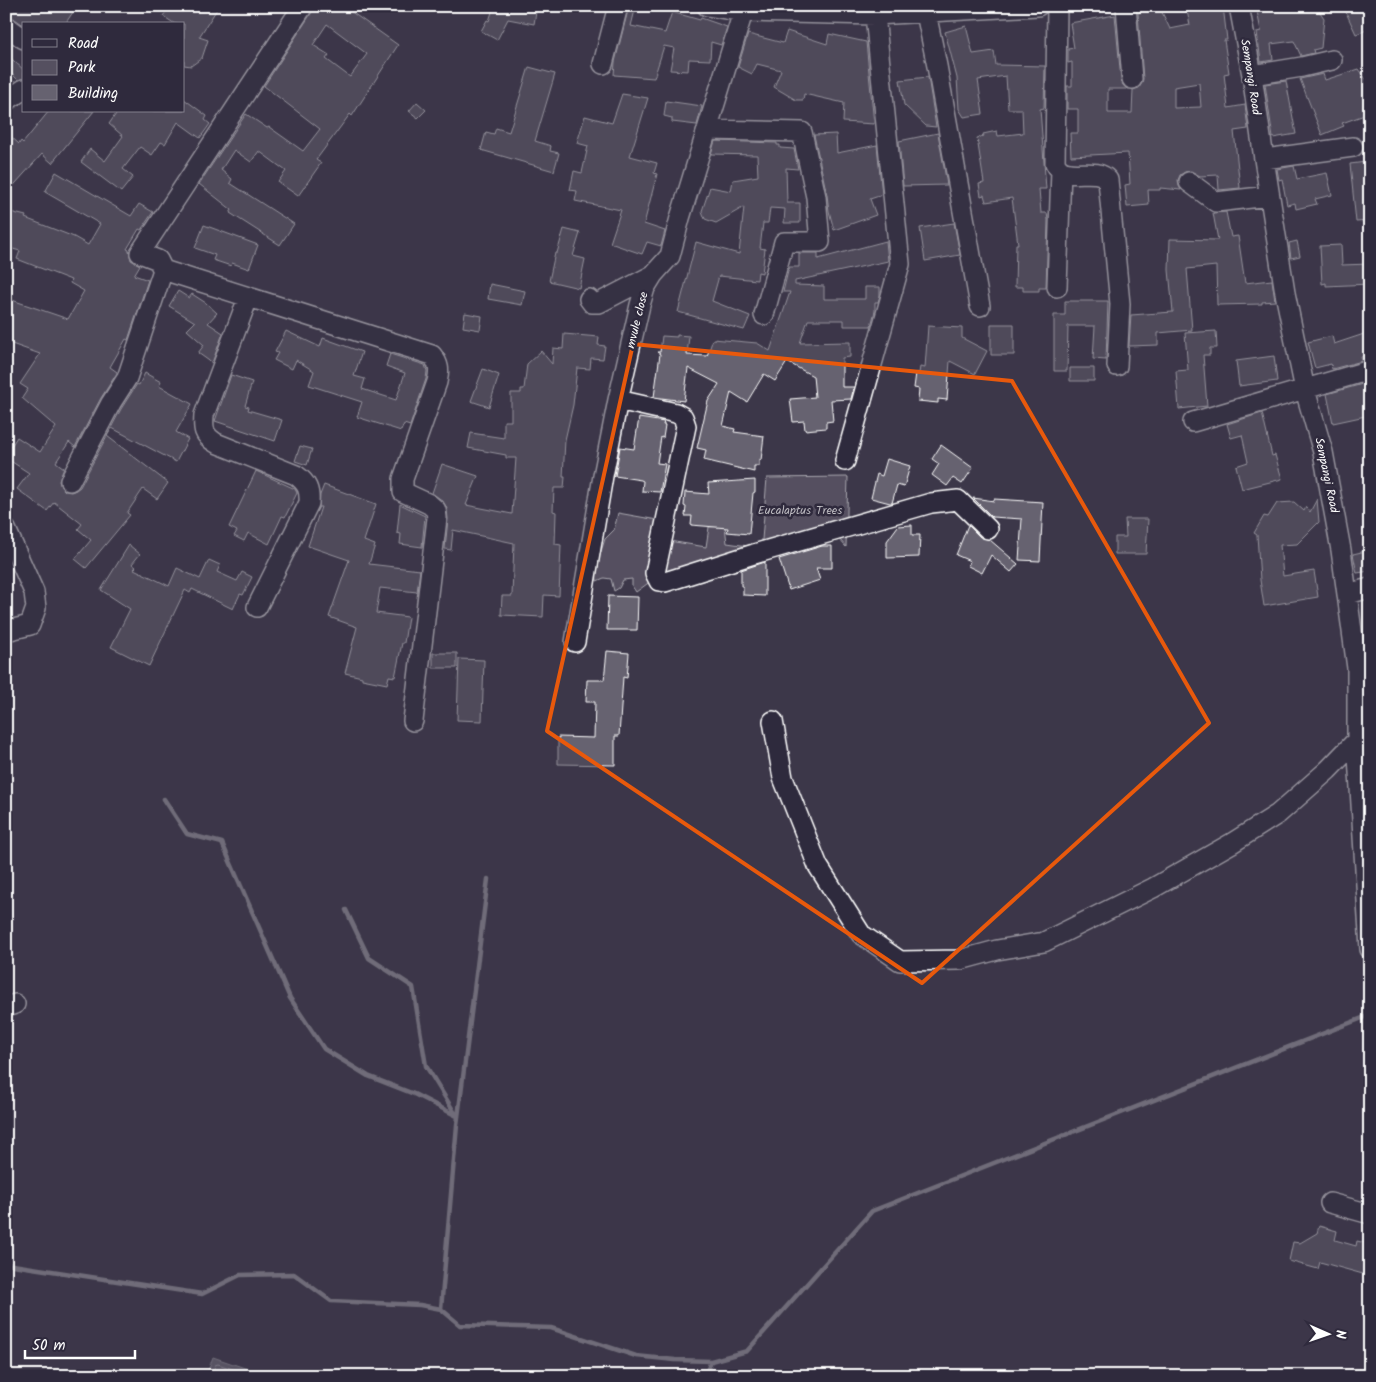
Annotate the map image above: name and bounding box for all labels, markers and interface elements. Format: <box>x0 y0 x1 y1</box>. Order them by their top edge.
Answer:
legend <box>22 22 185 112</box>
text: Road <box>68 32 99 56</box>
street label: Sempangi Road <box>1235 38 1266 117</box>
text: Park <box>68 56 96 80</box>
text: Building <box>68 82 118 106</box>
street label: mvule close <box>621 289 654 350</box>
street label: Sempangi Road <box>1309 436 1344 515</box>
park label: Eucalaptus Trees <box>758 501 842 520</box>
north arrow <box>1304 1310 1354 1360</box>
scale bar <box>25 1327 135 1359</box>
text: N <box>1329 1330 1351 1339</box>
text: 50 m <box>32 1334 66 1358</box>

